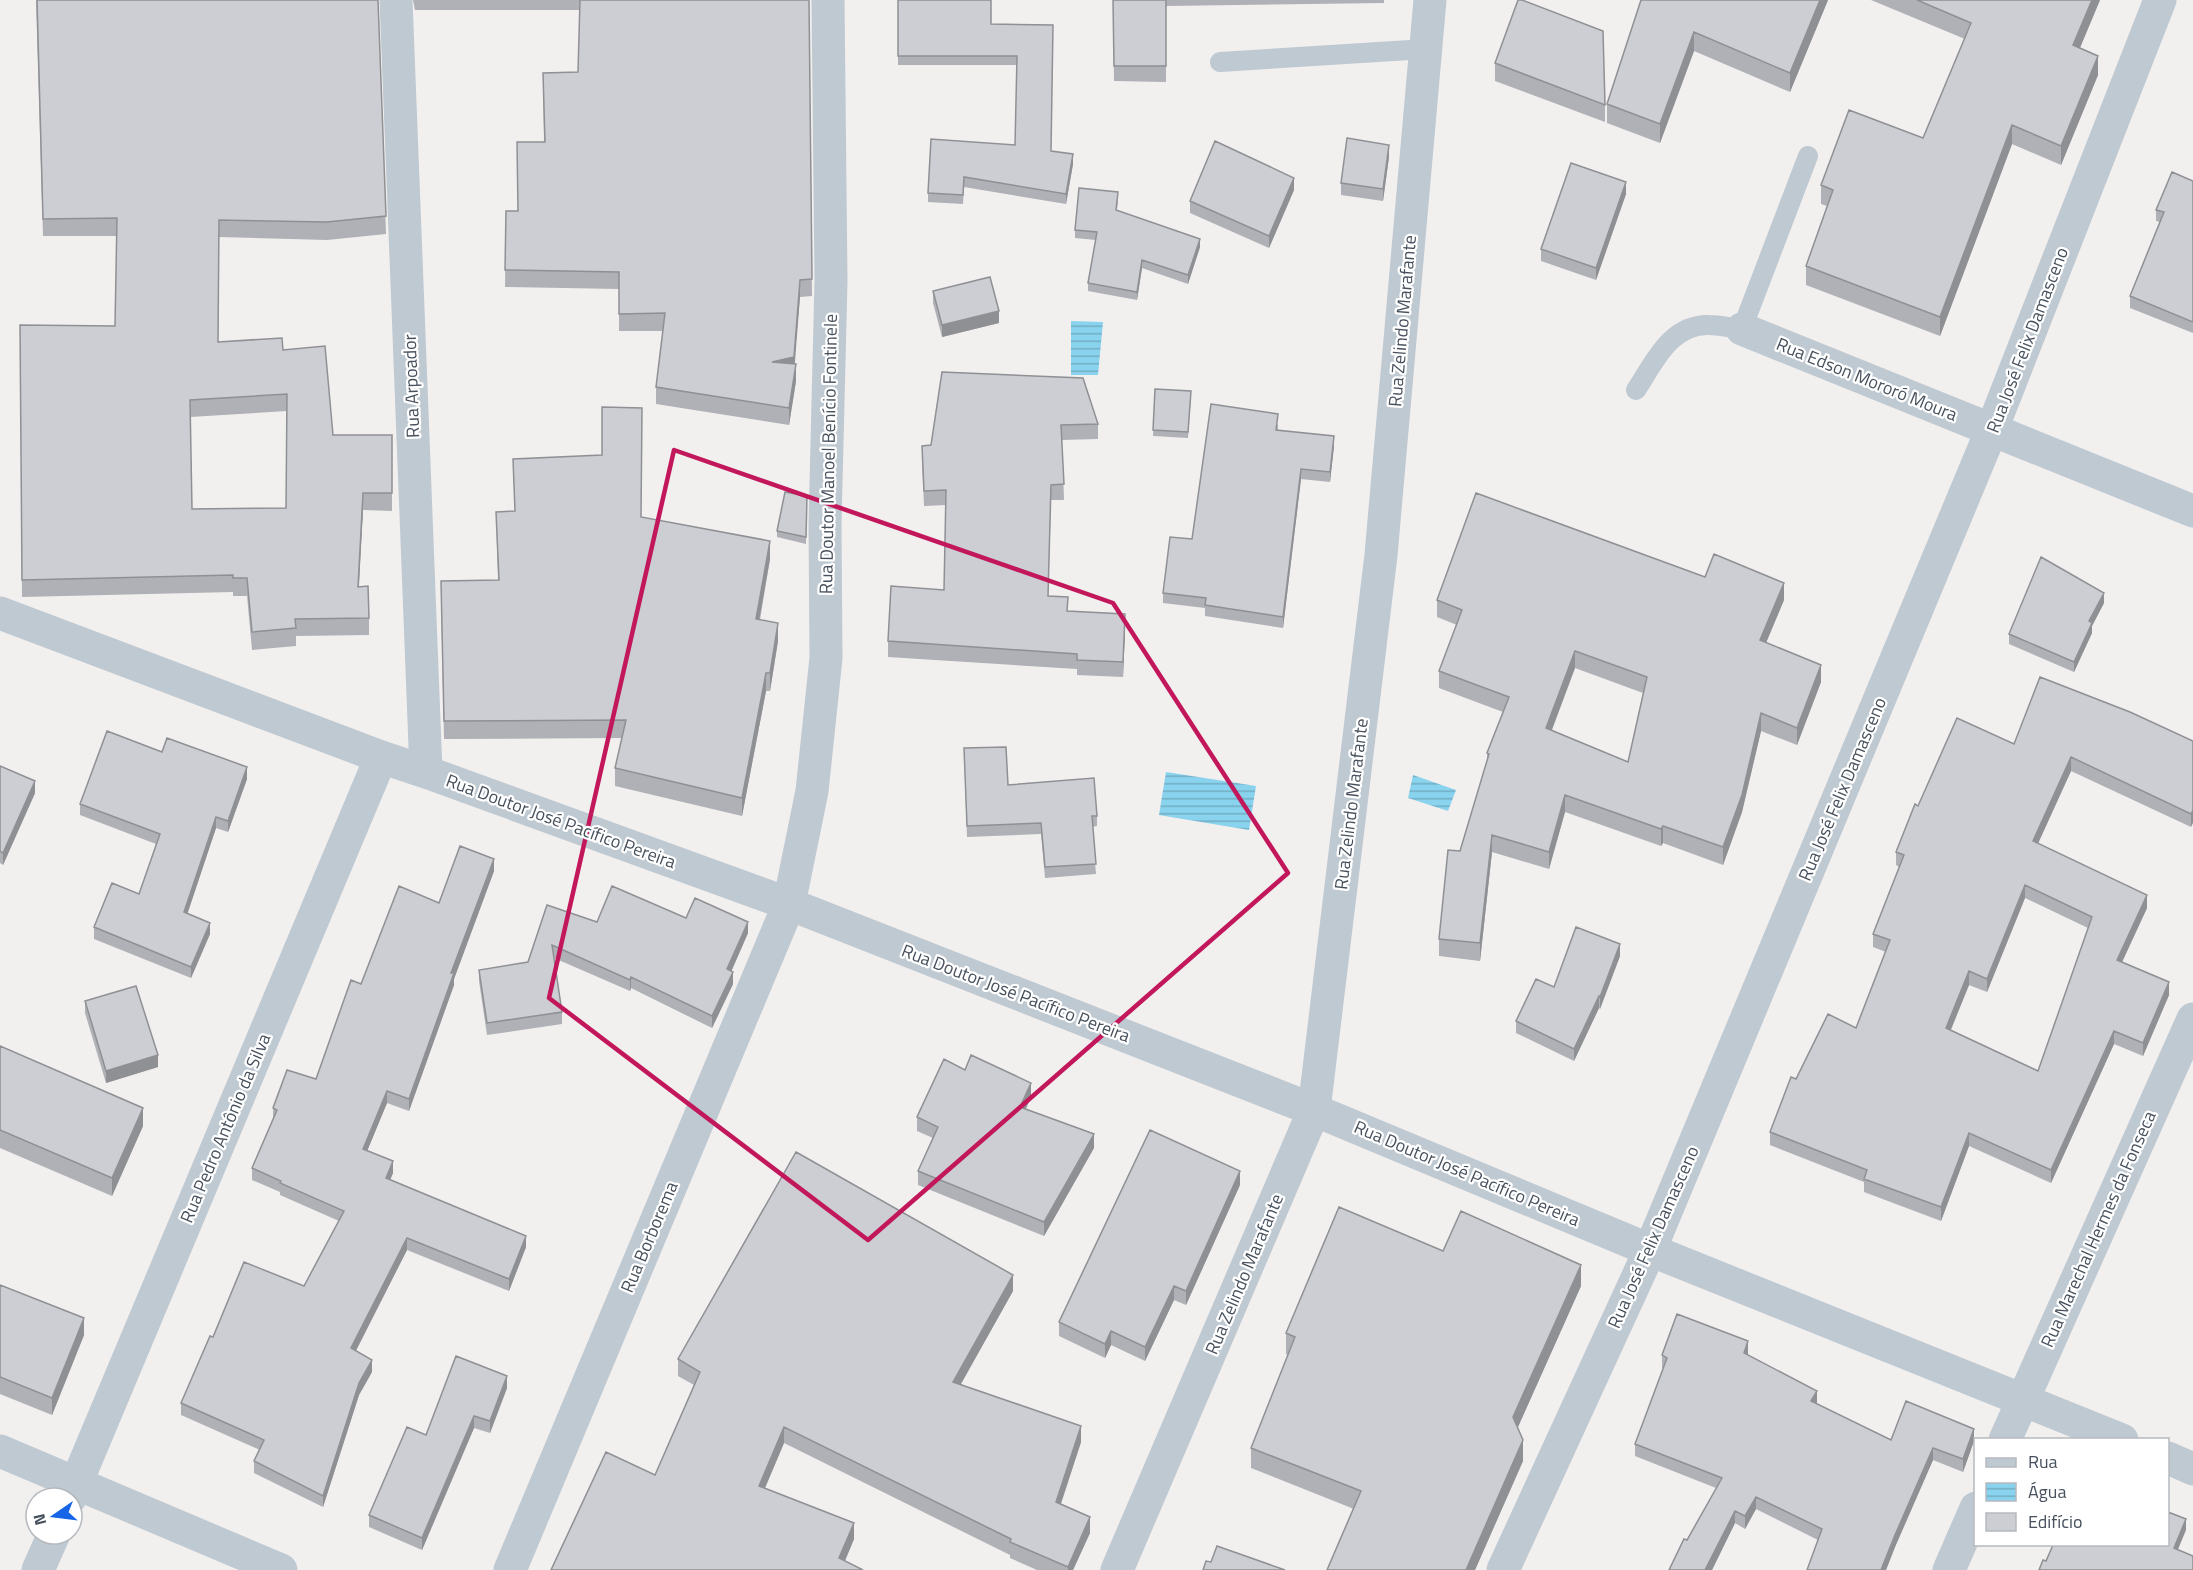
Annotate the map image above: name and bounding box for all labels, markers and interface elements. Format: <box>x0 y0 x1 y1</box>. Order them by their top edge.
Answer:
street label: Rua Zelindo Marafante <box>1381 234 1423 408</box>
street label: Rua José Felix Damasceno <box>1979 243 2075 437</box>
street label: Rua Doutor Manoel Benício Fontinele <box>812 314 844 594</box>
street label: Rua Edson Mororó Moura <box>1772 330 1962 428</box>
street label: Rua Arpoador <box>396 334 426 438</box>
street label: Rua José Felix Damasceno <box>1791 693 1893 885</box>
street label: Rua Zelindo Marafante <box>1327 717 1375 891</box>
street label: Rua Doutor José Pacífico Pereira <box>442 767 680 875</box>
street label: Rua Doutor José Pacífico Pereira <box>898 937 1134 1049</box>
street label: Rua Pedro Antônio da Silva <box>173 1029 277 1227</box>
street label: Rua Marechal Hermes da Fonseca <box>2034 1106 2162 1352</box>
street label: Rua Doutor José Pacífico Pereira <box>1350 1113 1584 1233</box>
street label: Rua José Felix Damasceno <box>1601 1141 1705 1333</box>
street label: Rua Borborema <box>613 1177 685 1297</box>
street label: Rua Zelindo Marafante <box>1198 1189 1290 1359</box>
legend <box>1974 1438 2169 1546</box>
text: Rua <box>2028 1448 2058 1475</box>
text: Água <box>2028 1478 2066 1505</box>
north arrow <box>24 1486 84 1546</box>
text: Edifício <box>2028 1508 2082 1535</box>
text: N <box>26 1511 52 1528</box>

